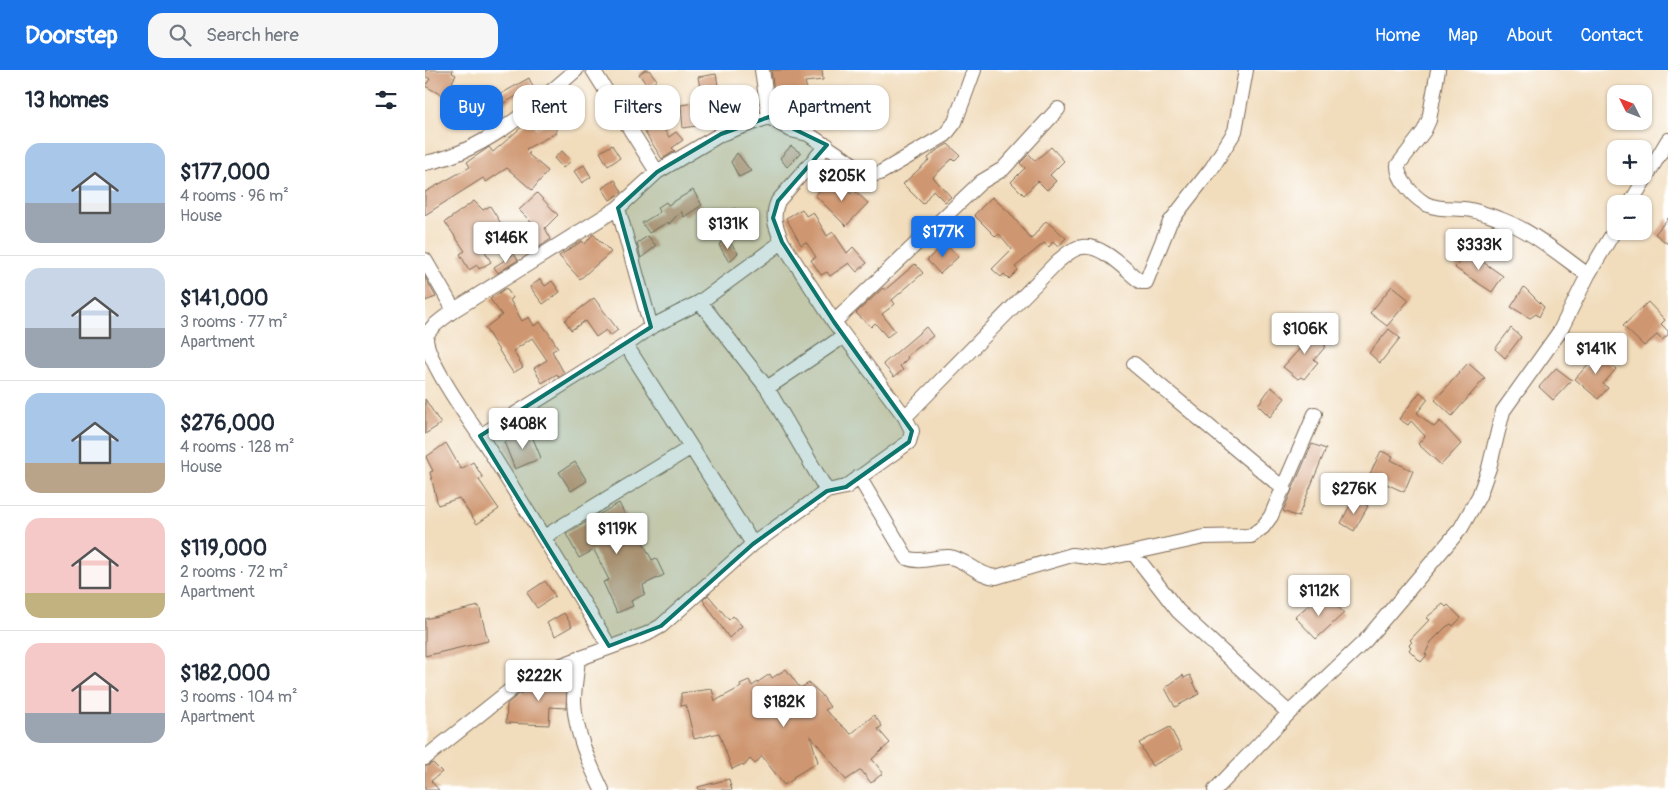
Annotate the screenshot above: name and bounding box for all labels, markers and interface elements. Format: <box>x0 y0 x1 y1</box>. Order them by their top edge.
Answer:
search box <box>148 13 498 58</box>
text: Doorstep <box>25 21 118 50</box>
icon: search <box>166 21 194 49</box>
text: Search here <box>206 23 299 47</box>
text: Home <box>1375 24 1420 47</box>
text: Map <box>1448 24 1478 47</box>
text: About <box>1506 24 1552 47</box>
text: Contact <box>1580 24 1643 47</box>
chip: Buy <box>440 85 503 130</box>
chip: Rent <box>513 85 585 130</box>
chip: Filters <box>595 85 680 130</box>
chip: New <box>690 85 759 130</box>
chip: Apartment <box>769 85 889 130</box>
north arrow <box>1607 85 1653 130</box>
map controls <box>1607 85 1652 240</box>
icon: filters <box>372 86 400 114</box>
text: 13 homes <box>25 87 108 114</box>
button: + <box>1607 140 1652 185</box>
text: $177,000 <box>180 159 270 186</box>
pin: $205K <box>807 160 877 202</box>
icon: home <box>65 163 125 223</box>
text: $205K <box>819 166 865 186</box>
text: 4 rooms · 96 m² <box>180 186 289 206</box>
button: − <box>1607 195 1652 240</box>
text: House <box>180 206 222 226</box>
pin: $131K <box>693 208 763 250</box>
text: $131K <box>708 214 748 234</box>
pin: $177K <box>908 216 978 258</box>
pin: $146K <box>471 222 541 264</box>
text: $177K <box>922 222 964 242</box>
text: $146K <box>484 228 528 248</box>
pin: $333K <box>1444 228 1514 271</box>
text: $333K <box>1456 235 1502 255</box>
text: $141,000 <box>180 285 268 312</box>
icon: home <box>65 288 125 348</box>
text: 3 rooms · 77 m² <box>180 312 288 332</box>
pin: $106K <box>1270 312 1340 355</box>
text: $106K <box>1283 319 1327 339</box>
text: Apartment <box>180 332 255 352</box>
pin: $141K <box>1561 332 1631 375</box>
text: $141K <box>1576 339 1616 359</box>
pin: $408K <box>488 408 558 450</box>
text: $276,000 <box>180 410 275 437</box>
icon: home <box>65 413 125 473</box>
text: $408K <box>500 414 546 434</box>
text: 4 rooms · 128 m² <box>180 437 295 457</box>
text: House <box>180 457 222 477</box>
pin: $276K <box>1319 472 1389 515</box>
text: $276K <box>1331 479 1377 499</box>
pin: $119K <box>582 512 652 555</box>
text: $119K <box>597 519 637 539</box>
text: $119,000 <box>180 535 267 562</box>
icon: home <box>65 538 125 598</box>
text: 2 rooms · 72 m² <box>180 562 288 582</box>
pin: $112K <box>1284 574 1354 617</box>
text: $112K <box>1299 581 1339 601</box>
text: Apartment <box>180 582 255 602</box>
text: $182,000 <box>180 660 270 687</box>
pin: $222K <box>504 660 574 702</box>
icon: home <box>65 663 125 723</box>
text: $222K <box>516 666 562 686</box>
pin: $182K <box>749 686 819 728</box>
text: 3 rooms · 104 m² <box>180 687 297 707</box>
text: $182K <box>763 692 805 712</box>
text: Apartment <box>180 707 255 727</box>

